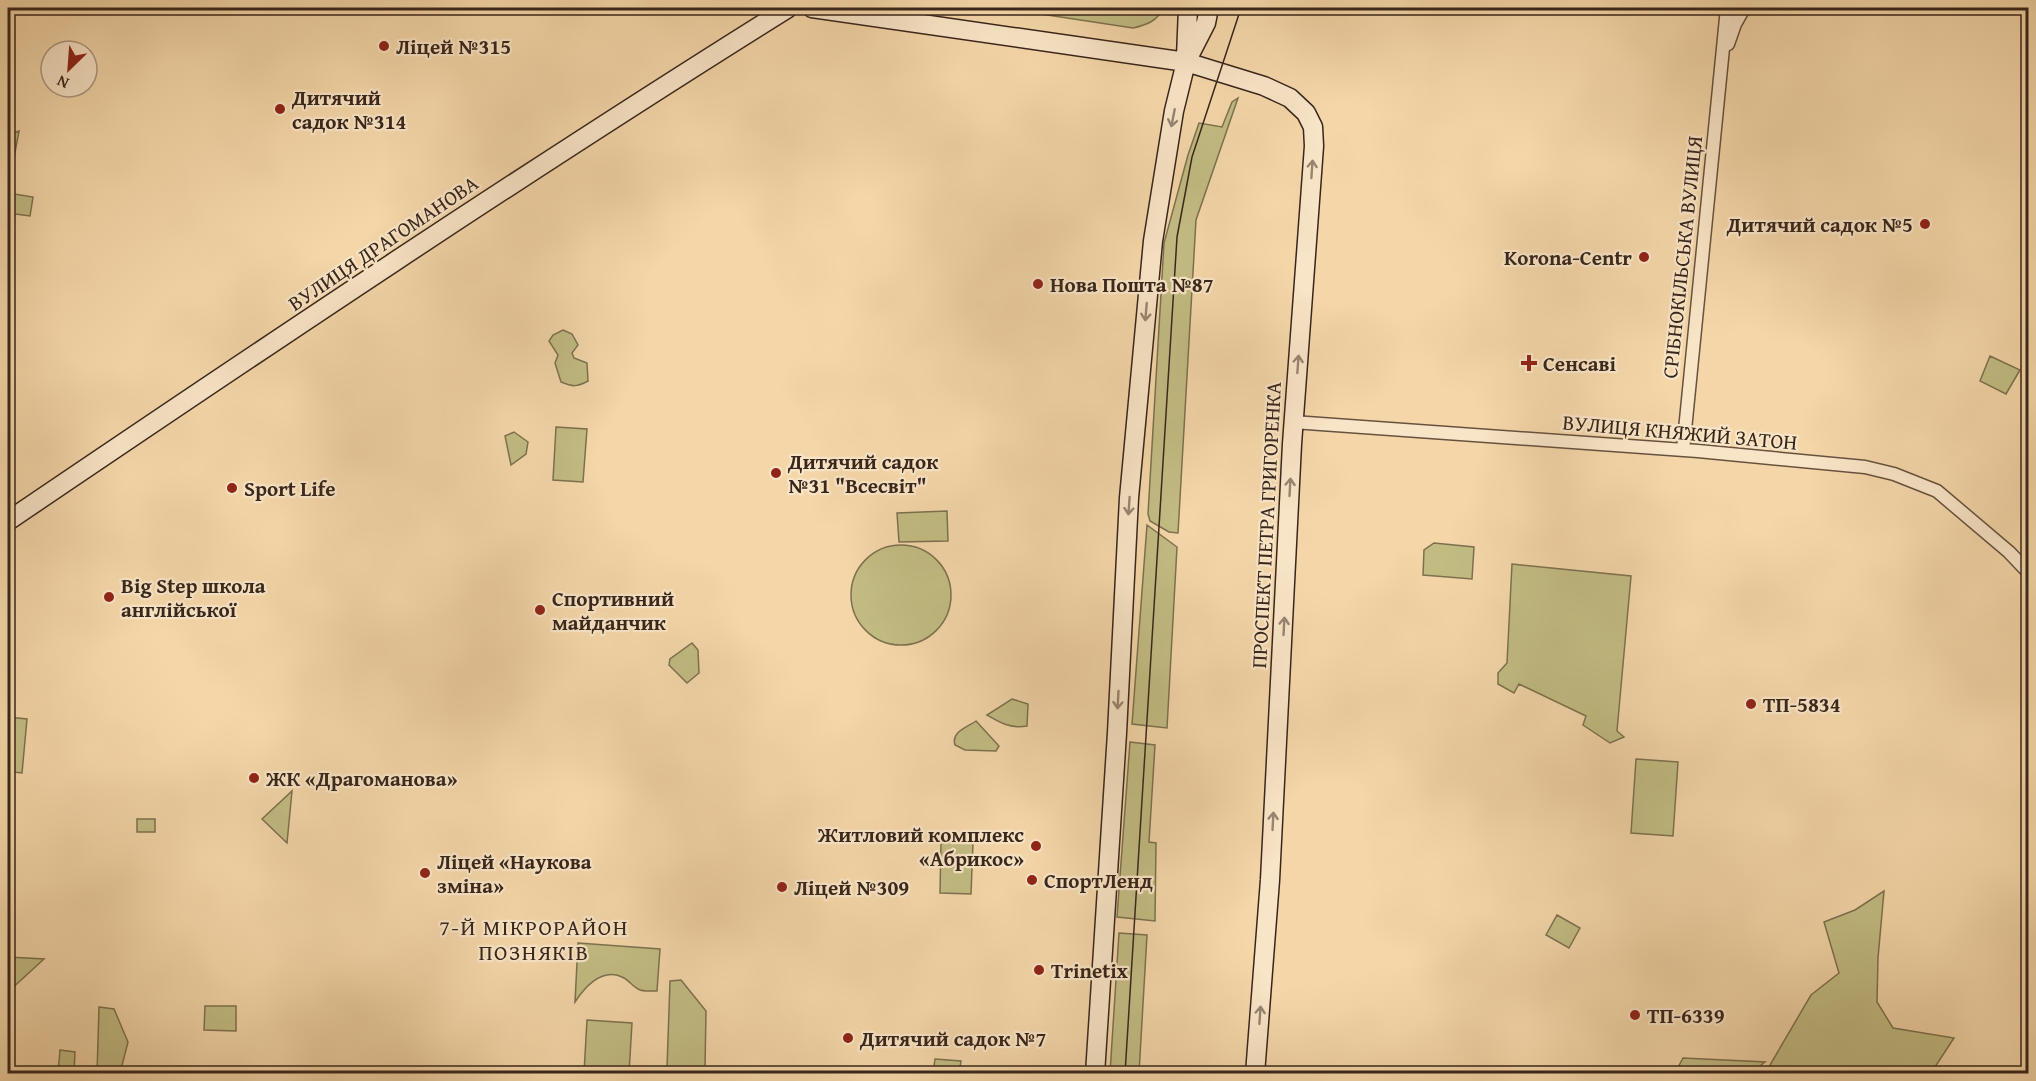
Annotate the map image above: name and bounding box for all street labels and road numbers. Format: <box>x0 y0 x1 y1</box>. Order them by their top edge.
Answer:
street label: СРІБНОКІЛЬСЬКА ВУЛИЦЯ <box>1654 134 1710 380</box>
street label: ВУЛИЦЯ ДРАГОМАНОВА <box>282 167 485 318</box>
street label: ПРОСПЕКТ ПЕТРА ГРИГОРЕНКА <box>1243 381 1289 669</box>
street label: ВУЛИЦЯ КНЯЖИЙ ЗАТОН <box>1561 406 1799 458</box>

